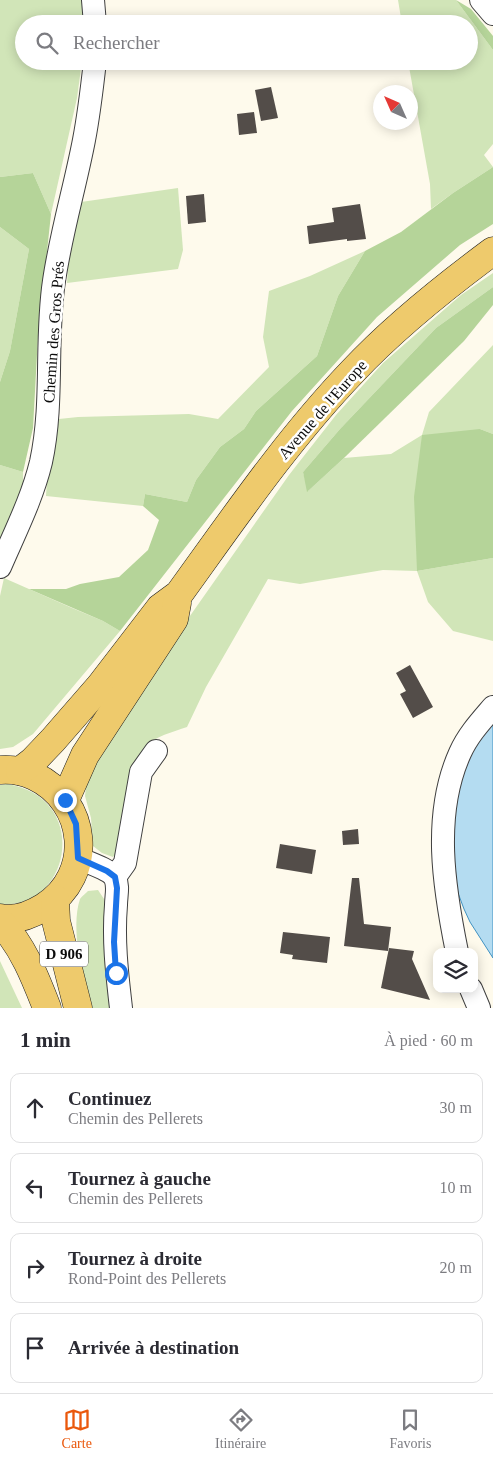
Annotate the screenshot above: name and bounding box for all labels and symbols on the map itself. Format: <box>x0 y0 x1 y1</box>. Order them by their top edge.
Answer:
north arrow <box>373 85 418 130</box>
street label: Chemin des Gros Prés <box>40 260 67 404</box>
street label: Avenue de l'Europe <box>275 357 371 463</box>
route end <box>54 789 77 812</box>
road number: D 906 <box>40 942 88 966</box>
route start <box>105 962 128 985</box>

